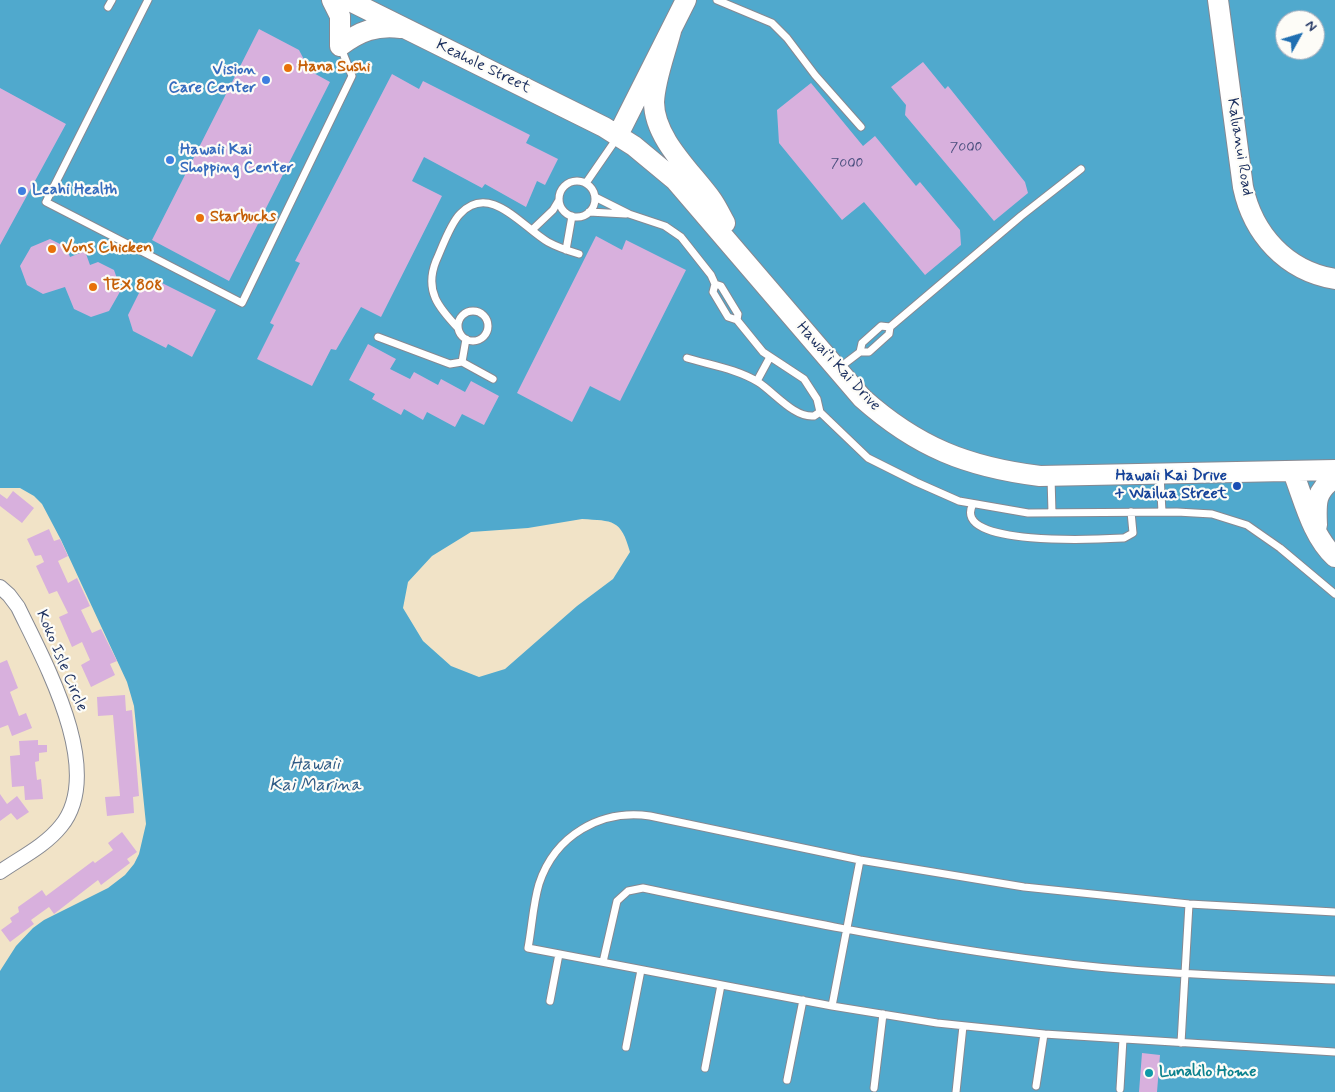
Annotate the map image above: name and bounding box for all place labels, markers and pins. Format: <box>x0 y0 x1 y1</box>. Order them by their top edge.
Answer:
place label: Hana Sushi <box>298 58 370 78</box>
place label: Vision Care Center <box>169 61 256 99</box>
marker: Hana Sushi <box>282 62 294 74</box>
marker: Vision Care Center <box>260 74 272 86</box>
place label: Hawaii Kai Shopping Center <box>180 141 293 179</box>
marker: Hawaii Kai Shopping Center <box>164 154 176 166</box>
place label: Leahi Health <box>32 181 117 201</box>
marker: Leahi Health <box>16 185 28 197</box>
place label: Starbucks <box>210 208 276 228</box>
marker: Starbucks <box>194 212 206 224</box>
place label: Vons Chicken <box>62 239 152 259</box>
marker: Vons Chicken <box>46 243 58 255</box>
place label: TEX 808 <box>103 277 163 297</box>
marker: TEX 808 <box>87 281 99 293</box>
place label: Hawaii Kai Drive + Wailua Street <box>1114 467 1227 505</box>
marker: Hawaii Kai Drive + Wailua Street <box>1231 480 1243 492</box>
place label: Lunalilo Home <box>1159 1063 1257 1083</box>
marker: Lunalilo Home <box>1143 1067 1155 1079</box>

